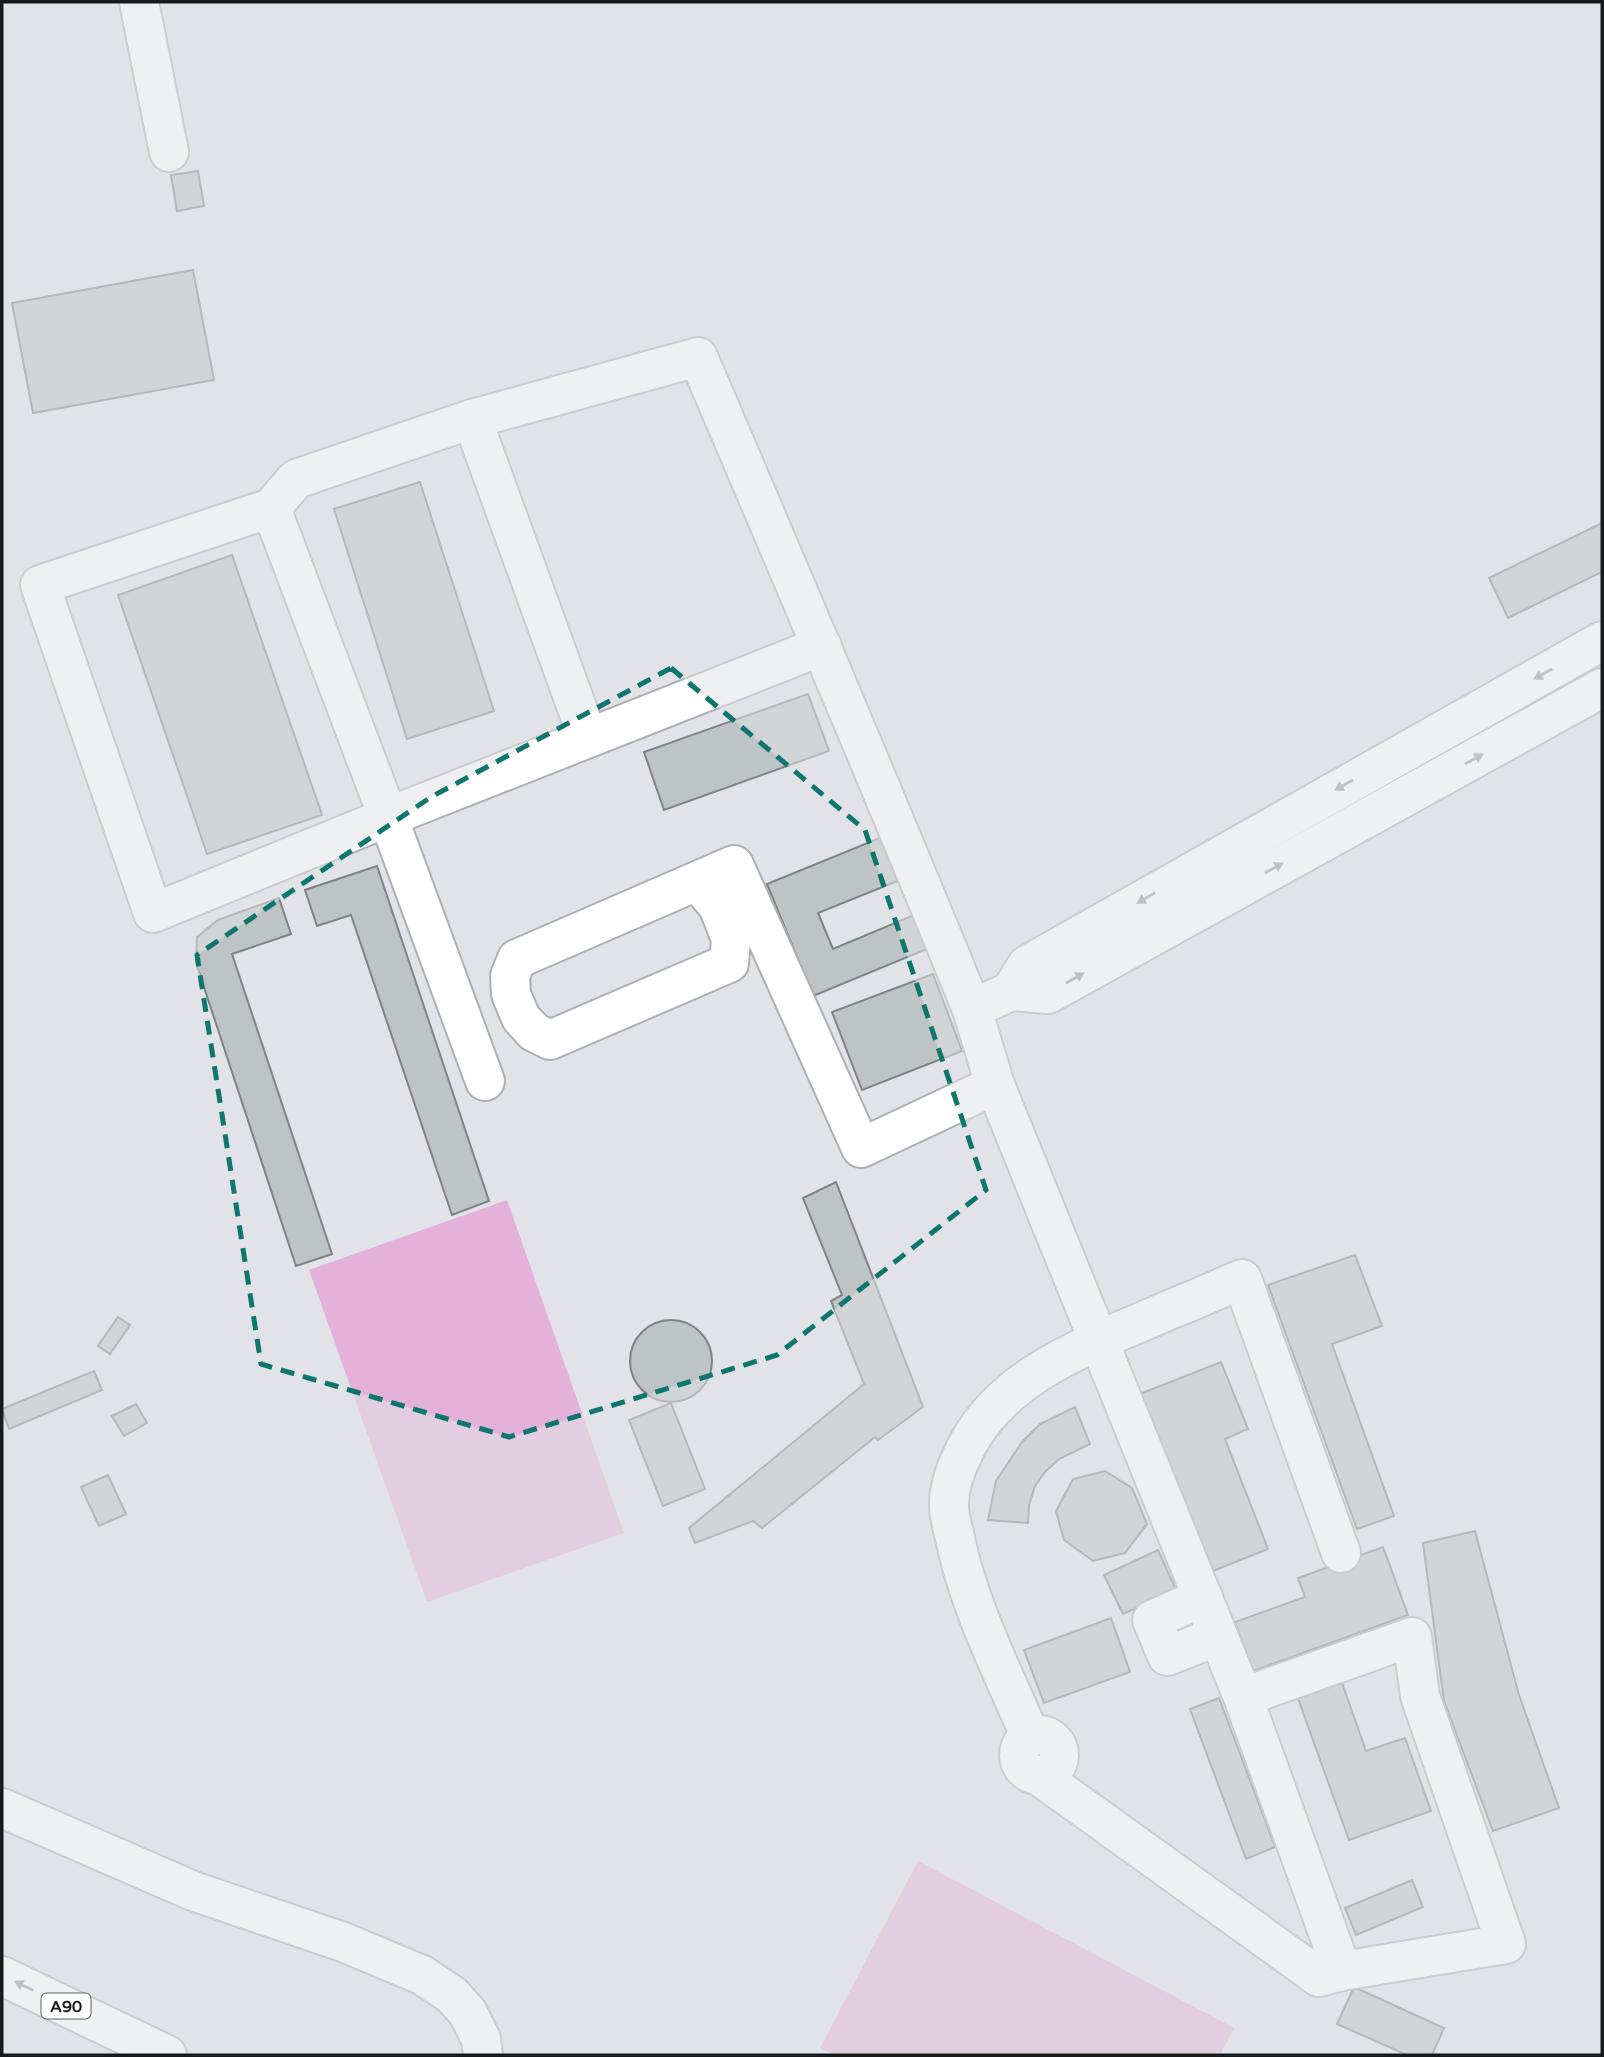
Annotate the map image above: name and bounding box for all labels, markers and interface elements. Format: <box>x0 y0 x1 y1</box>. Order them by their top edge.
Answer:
one-way arrow <box>1533 668 1552 680</box>
one-way arrow <box>1464 753 1483 765</box>
one-way arrow <box>1335 779 1354 791</box>
one-way arrow <box>1265 863 1285 875</box>
one-way arrow <box>1137 892 1156 904</box>
one-way arrow <box>1066 973 1086 985</box>
one-way arrow <box>14 1981 34 1992</box>
road number: A90 <box>42 1994 90 2018</box>

